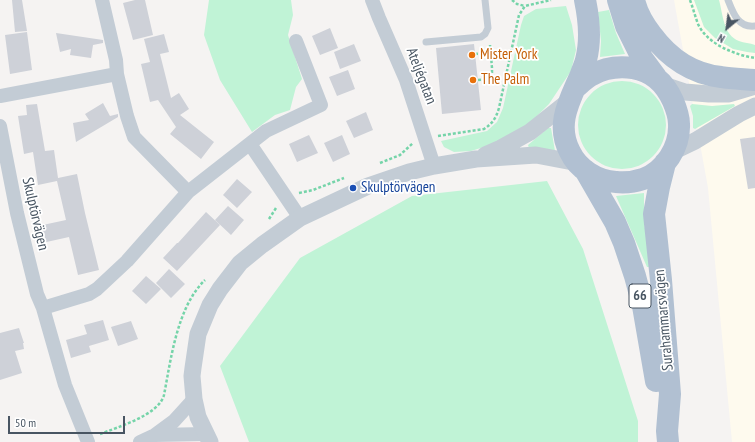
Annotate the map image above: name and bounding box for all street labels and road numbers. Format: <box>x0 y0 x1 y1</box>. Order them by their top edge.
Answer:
street label: Ateljégatan <box>402 45 440 107</box>
street label: Skulptörvägen <box>18 176 52 252</box>
street label: Surahammarsvägen <box>651 269 677 371</box>
road number: 66 <box>629 284 651 308</box>

